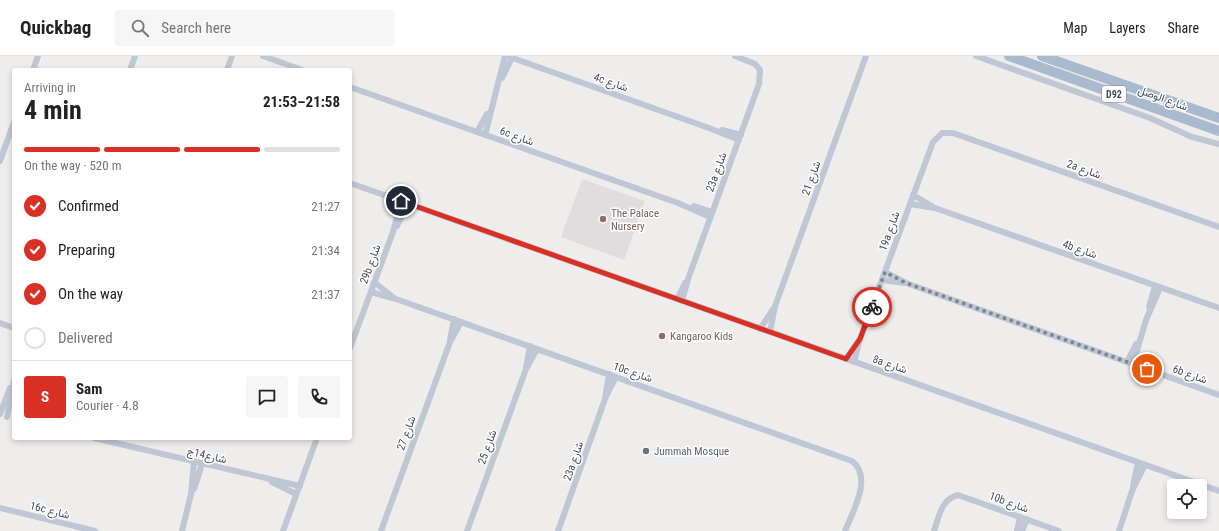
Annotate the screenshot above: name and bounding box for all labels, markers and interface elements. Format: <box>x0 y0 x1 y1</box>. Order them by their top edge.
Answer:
search box <box>115 10 395 46</box>
text: Quickbag <box>20 16 91 39</box>
icon: search <box>129 17 151 39</box>
text: Search here <box>161 19 231 37</box>
text: Map <box>1063 20 1087 36</box>
text: Layers <box>1109 20 1146 36</box>
text: Share <box>1168 20 1199 36</box>
street label: 4c شارع <box>592 71 630 95</box>
text: Arriving in <box>24 80 76 95</box>
street label: شارع الوصل <box>1136 83 1190 114</box>
road number: D92 <box>1102 86 1126 102</box>
text: 21:53–21:58 <box>263 93 340 111</box>
text: 4 min <box>24 95 82 125</box>
street label: 6c شارع <box>498 124 536 150</box>
street label: 23a شارع <box>703 150 731 194</box>
street label: 2a شارع <box>1065 157 1103 183</box>
text: On the way · 520 m <box>24 158 121 173</box>
street label: شارع 21 <box>799 159 825 197</box>
pin <box>384 184 418 218</box>
icon: home <box>390 190 412 212</box>
icon: check <box>24 195 46 217</box>
text: Confirmed <box>58 197 119 215</box>
text: 21:27 <box>311 199 340 214</box>
place label: The Palace Nursery <box>611 207 659 233</box>
street label: 19a شارع <box>876 209 904 253</box>
marker: The Palace Nursery <box>598 214 608 224</box>
street label: 4b شارع <box>1061 238 1099 262</box>
icon: check <box>24 239 46 261</box>
text: Preparing <box>58 241 115 259</box>
street label: 29b شارع <box>357 242 385 286</box>
text: 21:34 <box>311 243 340 258</box>
icon: check <box>24 283 46 305</box>
text: On the way <box>58 285 123 303</box>
text: 21:37 <box>311 287 340 302</box>
courier <box>852 287 892 327</box>
icon: bike <box>861 296 883 318</box>
text: Delivered <box>58 329 113 347</box>
place label: Kangaroo Kids <box>670 330 733 343</box>
marker: Kangaroo Kids <box>657 331 667 341</box>
pin <box>1130 352 1164 386</box>
street label: 8a شارع <box>871 353 909 377</box>
icon: bag <box>1136 358 1158 380</box>
street label: 10c شارع <box>611 360 654 386</box>
street label: 6b شارع <box>1171 362 1209 388</box>
button: chat <box>246 376 288 418</box>
button: phone <box>298 376 340 418</box>
text: Sam <box>76 380 102 398</box>
text: S <box>41 388 49 406</box>
text: Courier · 4.8 <box>76 398 139 413</box>
street label: شارع 27 <box>394 414 420 452</box>
street label: شارع 25 <box>475 428 501 466</box>
street label: 23a شارع <box>561 439 587 483</box>
street label: شارع14ج <box>186 445 228 467</box>
place label: Jummah Mosque <box>654 445 729 458</box>
marker: Jummah Mosque <box>641 446 651 456</box>
map controls <box>1167 479 1207 519</box>
button: locate <box>1167 479 1207 519</box>
street label: 10b شارع <box>987 489 1031 517</box>
street label: 16c شارع <box>28 499 71 523</box>

